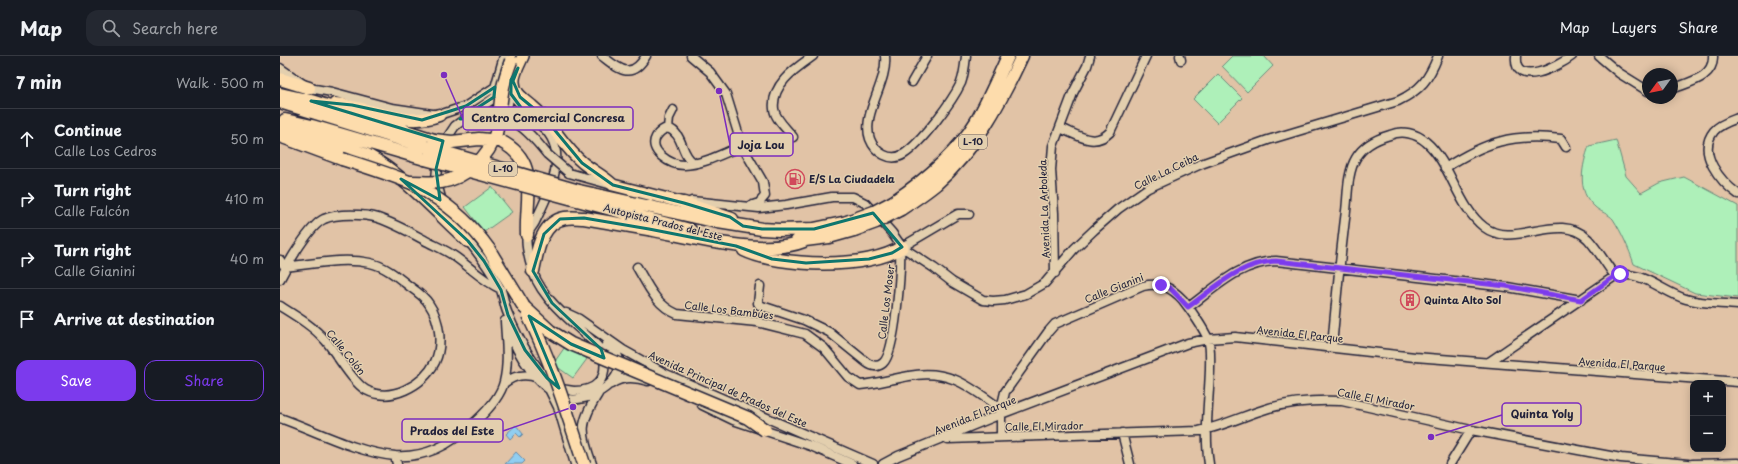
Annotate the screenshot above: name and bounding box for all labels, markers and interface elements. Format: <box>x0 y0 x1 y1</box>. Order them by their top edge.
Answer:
search box <box>86 10 366 46</box>
text: Map <box>20 14 62 42</box>
text: Search here <box>132 16 218 39</box>
icon: search <box>100 17 122 39</box>
text: Map <box>1560 17 1590 38</box>
text: Layers <box>1612 17 1657 38</box>
text: Share <box>1679 17 1718 38</box>
north arrow <box>1642 68 1678 104</box>
text: 7 min <box>16 69 62 95</box>
text: Walk · 500 m <box>176 73 264 92</box>
callout: Centro Comercial Concresa <box>463 107 633 130</box>
text: Centro Comercial Concresa <box>471 109 625 126</box>
text: Continue <box>54 118 122 141</box>
icon: ahead <box>16 128 38 150</box>
text: 50 m <box>230 129 264 148</box>
callout: Joja Lou <box>730 133 793 156</box>
road number: L-10 <box>959 135 987 149</box>
text: Joja Lou <box>738 136 785 153</box>
text: Calle Los Cedros <box>54 141 157 160</box>
street label: Calle La Ceiba <box>1131 148 1201 193</box>
street label: Avenida La Arboleda <box>1034 158 1053 259</box>
road number: L-10 <box>489 162 517 176</box>
fuel station icon: E/S La Ciudadela <box>784 168 806 190</box>
place label: E/S La Ciudadela <box>809 171 895 186</box>
text: Turn right <box>54 178 131 201</box>
icon: right <box>16 188 38 210</box>
text: 410 m <box>225 189 264 208</box>
street label: Autopista Prados del Este <box>602 199 724 244</box>
text: Calle Falcón <box>54 201 130 220</box>
text: Turn right <box>54 238 131 261</box>
icon: right <box>16 248 38 270</box>
text: 40 m <box>230 249 264 268</box>
text: Calle Gianini <box>54 261 135 280</box>
street label: Calle Los Moser <box>873 263 898 340</box>
route start <box>1611 265 1629 283</box>
street label: Calle Gianini <box>1082 269 1146 306</box>
route end <box>1152 276 1170 294</box>
building icon: Quinta Alto Sol <box>1399 289 1421 311</box>
place label: Quinta Alto Sol <box>1424 292 1501 307</box>
street label: Calle Los Bambúes <box>684 297 775 322</box>
text: Arrive at destination <box>54 307 215 330</box>
icon: arrive <box>16 308 38 330</box>
street label: Avenida El Parque <box>1256 321 1345 346</box>
street label: Calle Colón <box>323 326 369 378</box>
street label: Avenida Principal de Prados del Este <box>646 347 810 430</box>
street label: Avenida El Parque <box>1578 353 1667 374</box>
button: Save <box>16 360 136 401</box>
button: Share <box>144 360 264 401</box>
map controls <box>1690 380 1726 452</box>
button: + <box>1690 380 1726 416</box>
street label: Calle El Mirador <box>1336 384 1416 413</box>
street label: Avenida El Parque <box>932 391 1019 438</box>
callout: Quinta Yoly <box>1502 403 1581 426</box>
text: Quinta Yoly <box>1511 405 1573 422</box>
button: − <box>1690 416 1726 452</box>
street label: Calle El Mirador <box>1005 417 1084 434</box>
callout: Prados del Este <box>402 419 503 442</box>
text: Prados del Este <box>410 422 494 439</box>

